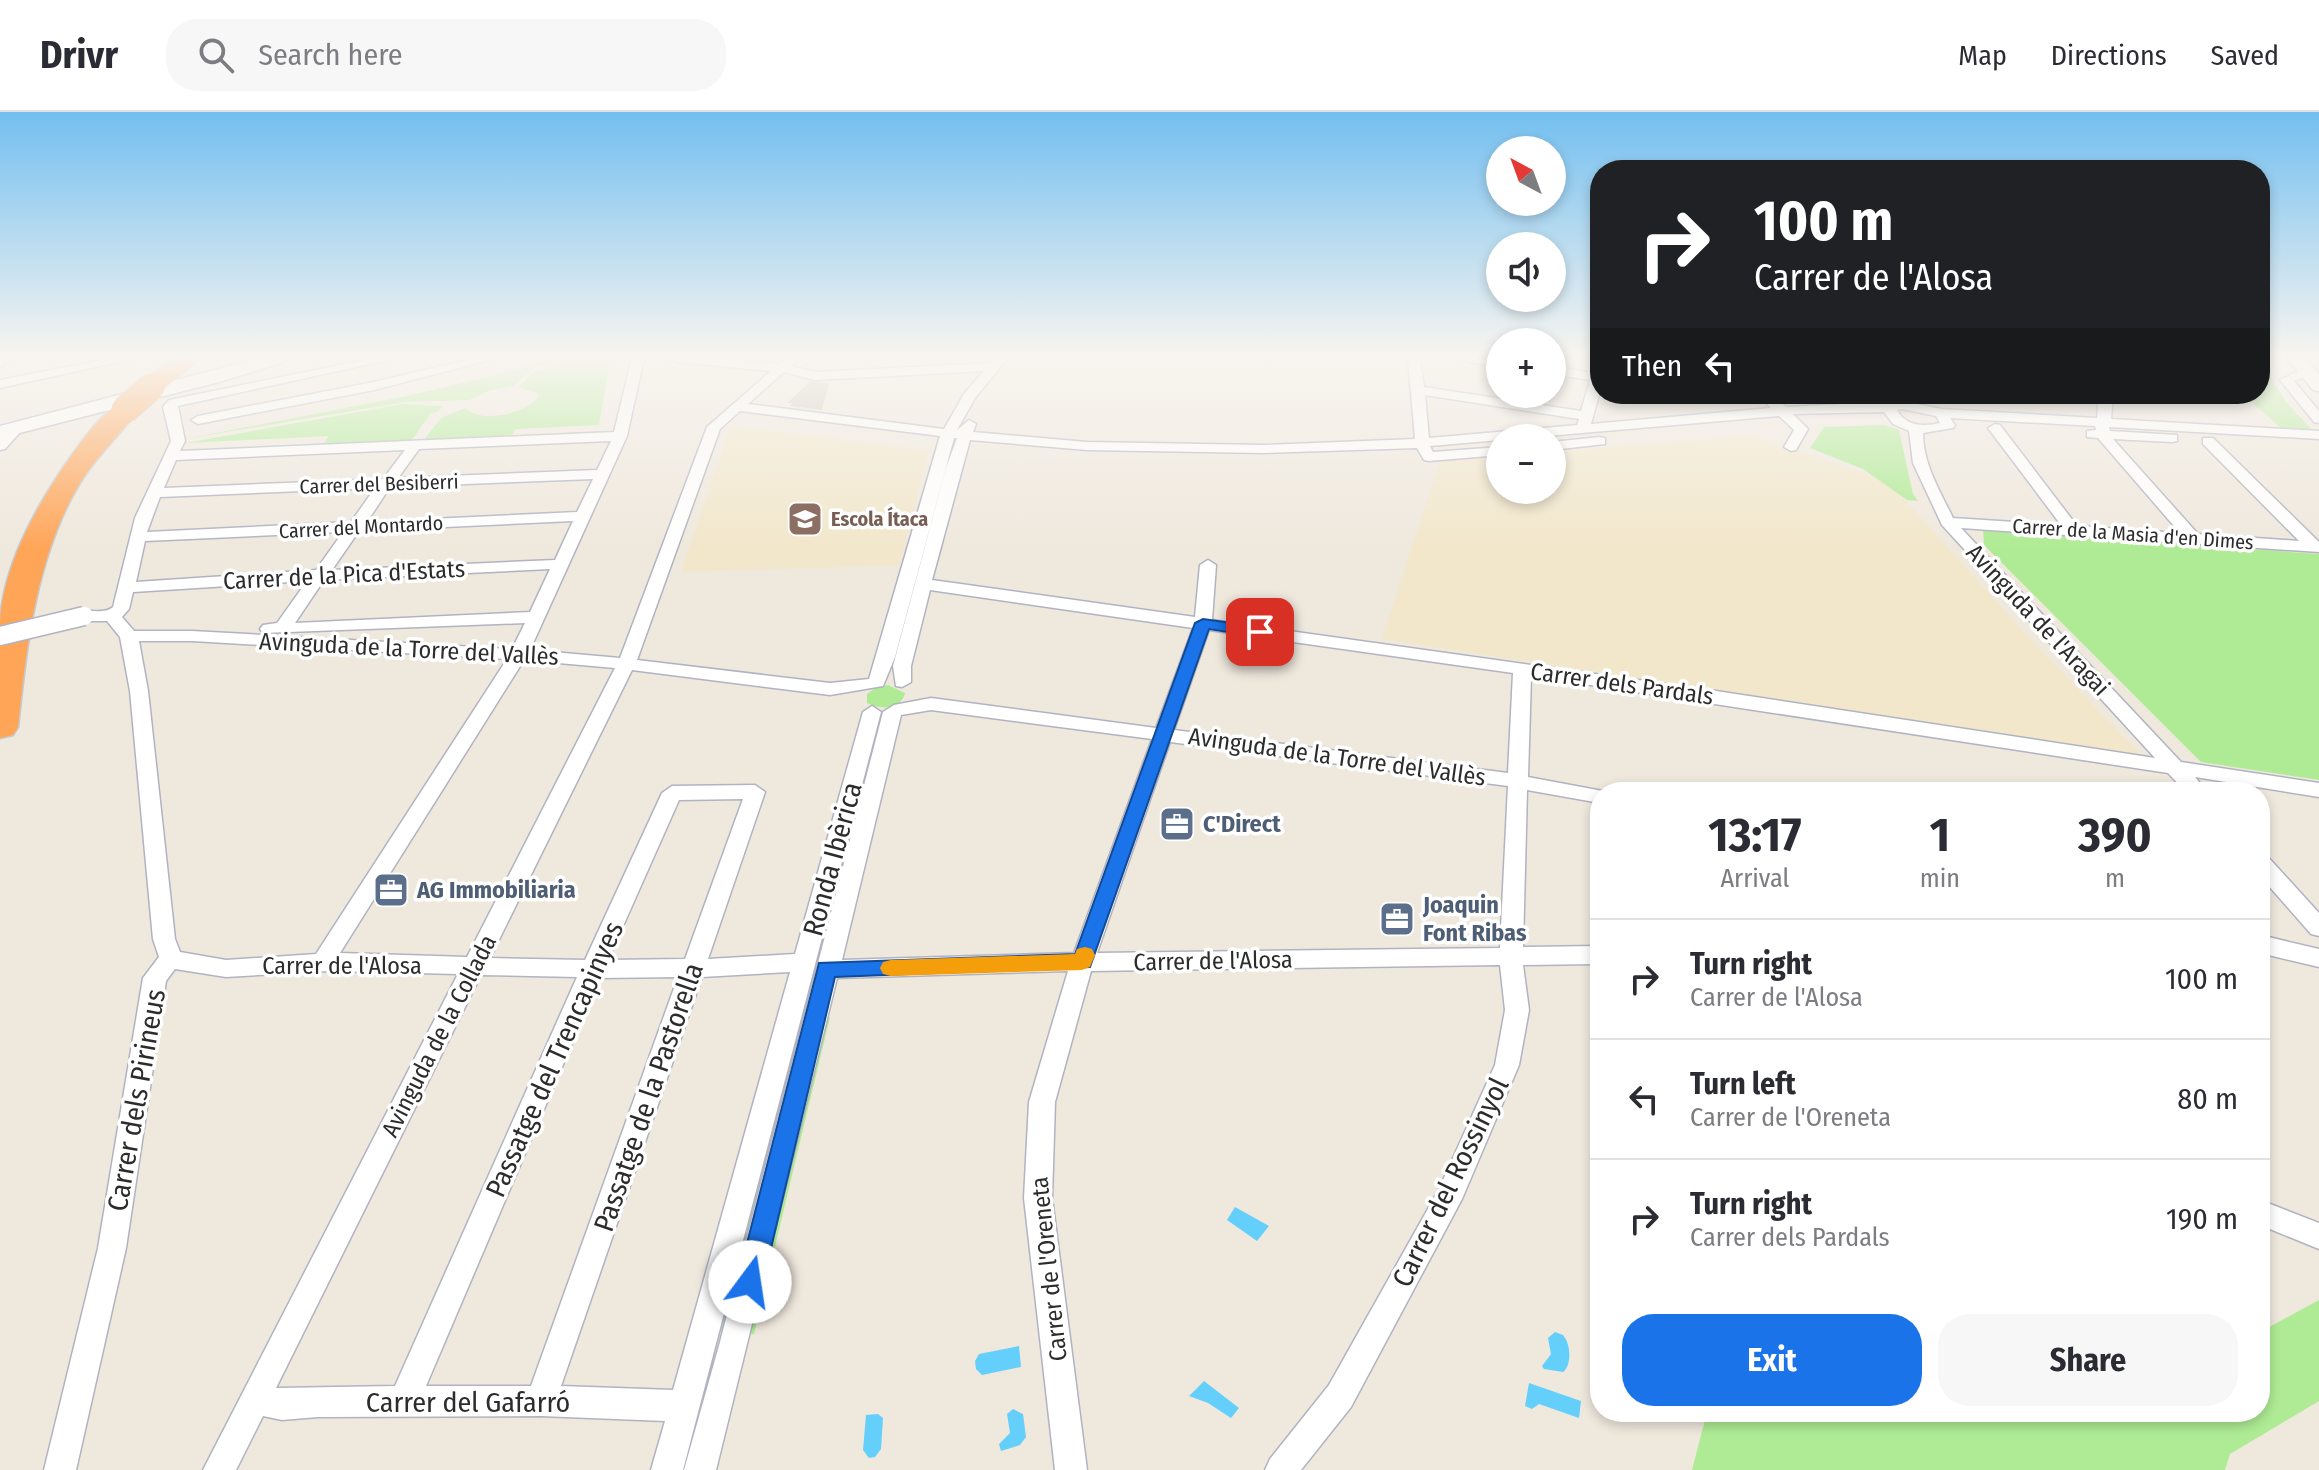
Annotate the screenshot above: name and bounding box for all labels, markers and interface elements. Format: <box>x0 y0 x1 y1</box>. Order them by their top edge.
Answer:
search box <box>166 19 726 91</box>
text: Drivr <box>40 32 118 78</box>
icon: search <box>194 33 238 77</box>
text: Search here <box>258 37 403 73</box>
text: Map <box>1958 39 2007 72</box>
text: Directions <box>2051 39 2167 72</box>
text: Saved <box>2211 39 2279 72</box>
north arrow <box>1486 136 1566 216</box>
map controls <box>1486 136 1566 504</box>
text: 100 m <box>1754 188 1893 255</box>
icon: right <box>1622 192 1726 296</box>
button: sound <box>1486 232 1566 312</box>
text: Carrer de l'Alosa <box>1754 256 1993 300</box>
button: + <box>1486 328 1566 408</box>
icon: left <box>1698 344 1742 388</box>
text: Then <box>1622 348 1682 384</box>
button: − <box>1486 424 1566 504</box>
street label: Carrer del Besiberri <box>299 469 459 499</box>
school or university icon: Escola Ítaca <box>786 500 824 538</box>
place label: Escola Ítaca <box>831 506 928 531</box>
street label: Carrer del Montardo <box>278 511 444 543</box>
street label: Carrer de la Masia d'en Dimes <box>2012 514 2254 554</box>
street label: Avinguda de l'Aragai <box>1961 539 2115 701</box>
street label: Carrer de la Pica d'Estats <box>222 555 466 595</box>
pin <box>1226 598 1294 666</box>
icon: arrive <box>1238 610 1282 654</box>
street label: Avinguda de la Torre del Vallès <box>258 627 560 671</box>
street label: Carrer dels Pardals <box>1529 657 1715 711</box>
street label: Avinguda de la Torre del Vallès <box>1187 722 1487 792</box>
street label: Ronda Ibèrica <box>796 779 869 940</box>
office icon: C'Direct <box>1158 805 1196 843</box>
text: 13:17 <box>1708 806 1801 864</box>
text: 1 <box>1930 806 1950 864</box>
text: 390 <box>2078 806 2152 864</box>
place label: C'Direct <box>1203 810 1281 838</box>
text: Arrival <box>1720 863 1789 894</box>
text: min <box>1920 863 1960 894</box>
text: m <box>2105 863 2125 894</box>
office icon: AG Immobiliaria <box>372 871 410 909</box>
place label: AG Immobiliaria <box>416 876 576 904</box>
place label: Joaquin Font Ribas <box>1422 891 1527 947</box>
office icon: Joaquin Font Ribas <box>1378 900 1416 938</box>
street label: Passatge del Trencapinyes <box>479 916 630 1202</box>
street label: Avinguda de la Collada <box>376 930 502 1142</box>
street label: Carrer de l'Alosa <box>1133 946 1293 976</box>
text: Turn right <box>1690 946 1812 982</box>
street label: Carrer de l'Alosa <box>262 952 422 980</box>
icon: right <box>1622 957 1666 1001</box>
street label: Passatge de la Pastorella <box>587 958 710 1236</box>
text: 100 m <box>2165 961 2238 997</box>
text: Carrer de l'Alosa <box>1690 982 1863 1013</box>
street label: Carrer dels Pirineus <box>101 986 172 1214</box>
text: Turn left <box>1690 1066 1796 1102</box>
street label: Carrer del Rossinyol <box>1385 1072 1515 1292</box>
icon: left <box>1622 1077 1666 1121</box>
text: 80 m <box>2177 1081 2238 1117</box>
text: Carrer de l'Oreneta <box>1690 1102 1891 1133</box>
street label: Carrer de l'Oreneta <box>1025 1175 1073 1363</box>
text: Turn right <box>1690 1186 1812 1222</box>
icon: right <box>1622 1197 1666 1241</box>
text: 190 m <box>2166 1201 2238 1237</box>
text: Carrer dels Pardals <box>1690 1222 1890 1253</box>
position arrow <box>708 1240 792 1324</box>
button: Exit <box>1622 1314 1922 1406</box>
button: Share <box>1938 1314 2238 1406</box>
street label: Carrer del Gafarró <box>366 1386 570 1419</box>

